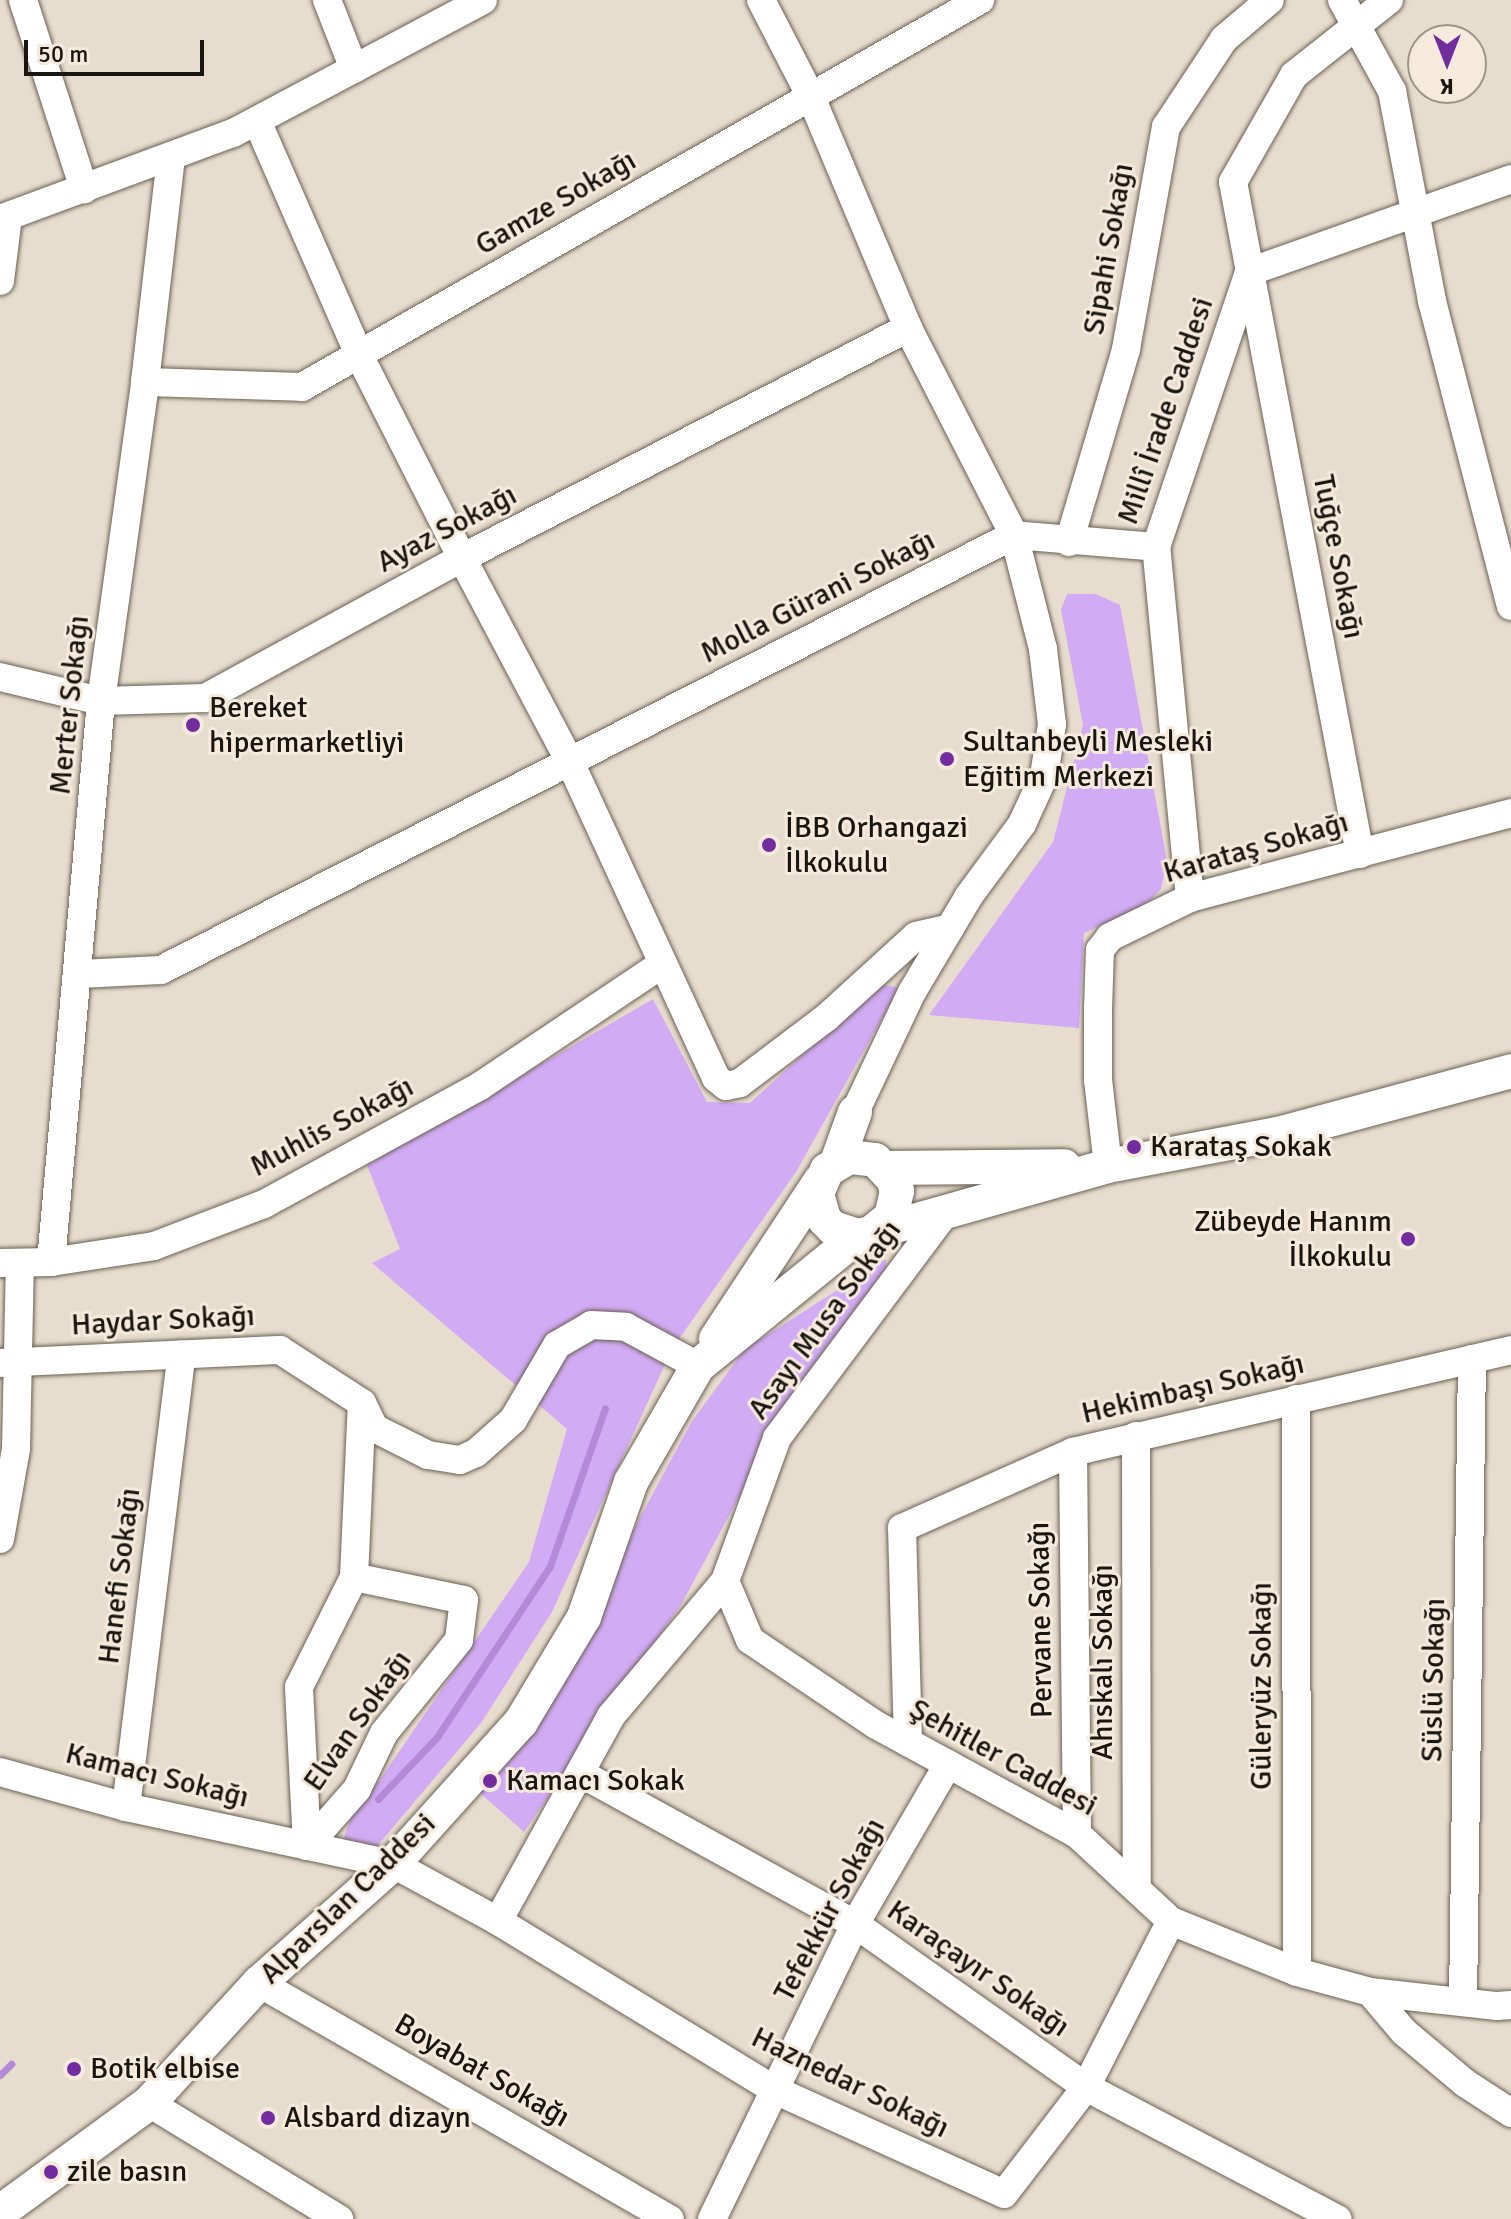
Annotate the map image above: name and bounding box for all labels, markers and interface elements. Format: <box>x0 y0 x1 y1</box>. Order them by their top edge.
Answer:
scale bar <box>28 24 208 74</box>
north arrow <box>1407 24 1487 104</box>
text: 50 m <box>38 39 88 69</box>
text: K <box>1440 73 1454 100</box>
street label: Gamze Sokağı <box>469 143 643 263</box>
street label: Sipahi Sokağı <box>1076 161 1142 337</box>
street label: Millî İrade Caddesi <box>1110 293 1222 529</box>
street label: Tuğçe Sokağı <box>1304 472 1372 642</box>
street label: Ayaz Sokağı <box>371 477 523 581</box>
street label: Molla Gürani Sokağı <box>695 522 941 672</box>
street label: Merter Sokağı <box>43 614 97 796</box>
place label: Bereket hipermarketliyi <box>209 690 404 760</box>
marker: Bereket hipermarketliyi <box>184 716 202 734</box>
place label: Sultanbeyli Mesleki Eğitim Merkezi <box>963 724 1213 794</box>
marker: Sultanbeyli Mesleki Eğitim Merkezi <box>938 750 956 768</box>
street label: Karataş Sokağı <box>1159 804 1353 892</box>
place label: İBB Orhangazi İlkokulu <box>785 810 968 880</box>
marker: İBB Orhangazi İlkokulu <box>760 836 778 854</box>
street label: Muhlis Sokağı <box>244 1069 420 1185</box>
place label: Karataş Sokak <box>1150 1129 1332 1165</box>
marker: Karataş Sokak <box>1125 1138 1143 1156</box>
place label: Zübeyde Hanım İlkokulu <box>1194 1204 1392 1274</box>
street label: Asayı Musa Sokağı <box>741 1213 909 1427</box>
marker: Zübeyde Hanım İlkokulu <box>1399 1230 1417 1248</box>
street label: Haydar Sokağı <box>70 1298 256 1344</box>
street label: Hekimbaşı Sokağı <box>1078 1346 1308 1432</box>
street label: Hanefi Sokağı <box>91 1486 149 1666</box>
street label: Pervane Sokağı <box>1021 1522 1061 1718</box>
street label: Ahıskalı Sokağı <box>1085 1564 1121 1760</box>
street label: Güleryüz Sokağı <box>1244 1582 1280 1790</box>
street label: Süslü Sokağı <box>1415 1598 1453 1762</box>
street label: Elvan Sokağı <box>296 1644 420 1798</box>
street label: Şehitler Caddesi <box>903 1692 1103 1824</box>
street label: Kamacı Sokağı <box>62 1736 252 1816</box>
place label: Kamacı Sokak <box>506 1763 685 1799</box>
marker: Kamacı Sokak <box>481 1772 499 1790</box>
street label: Alparslan Caddesi <box>253 1806 443 1992</box>
street label: Tefekkür Sokağı <box>767 1812 893 2008</box>
street label: Karaçayır Sokağı <box>880 1893 1076 2045</box>
street label: Boyabat Sokağı <box>388 2006 576 2136</box>
street label: Haznedar Sokağı <box>745 2020 955 2146</box>
place label: Botik elbise <box>90 2051 240 2087</box>
marker: Botik elbise <box>65 2060 83 2078</box>
place label: Alsbard dizayn <box>284 2100 471 2136</box>
marker: Alsbard dizayn <box>259 2109 277 2127</box>
place label: zile basın <box>67 2154 187 2190</box>
marker: zile basın <box>42 2163 60 2181</box>

